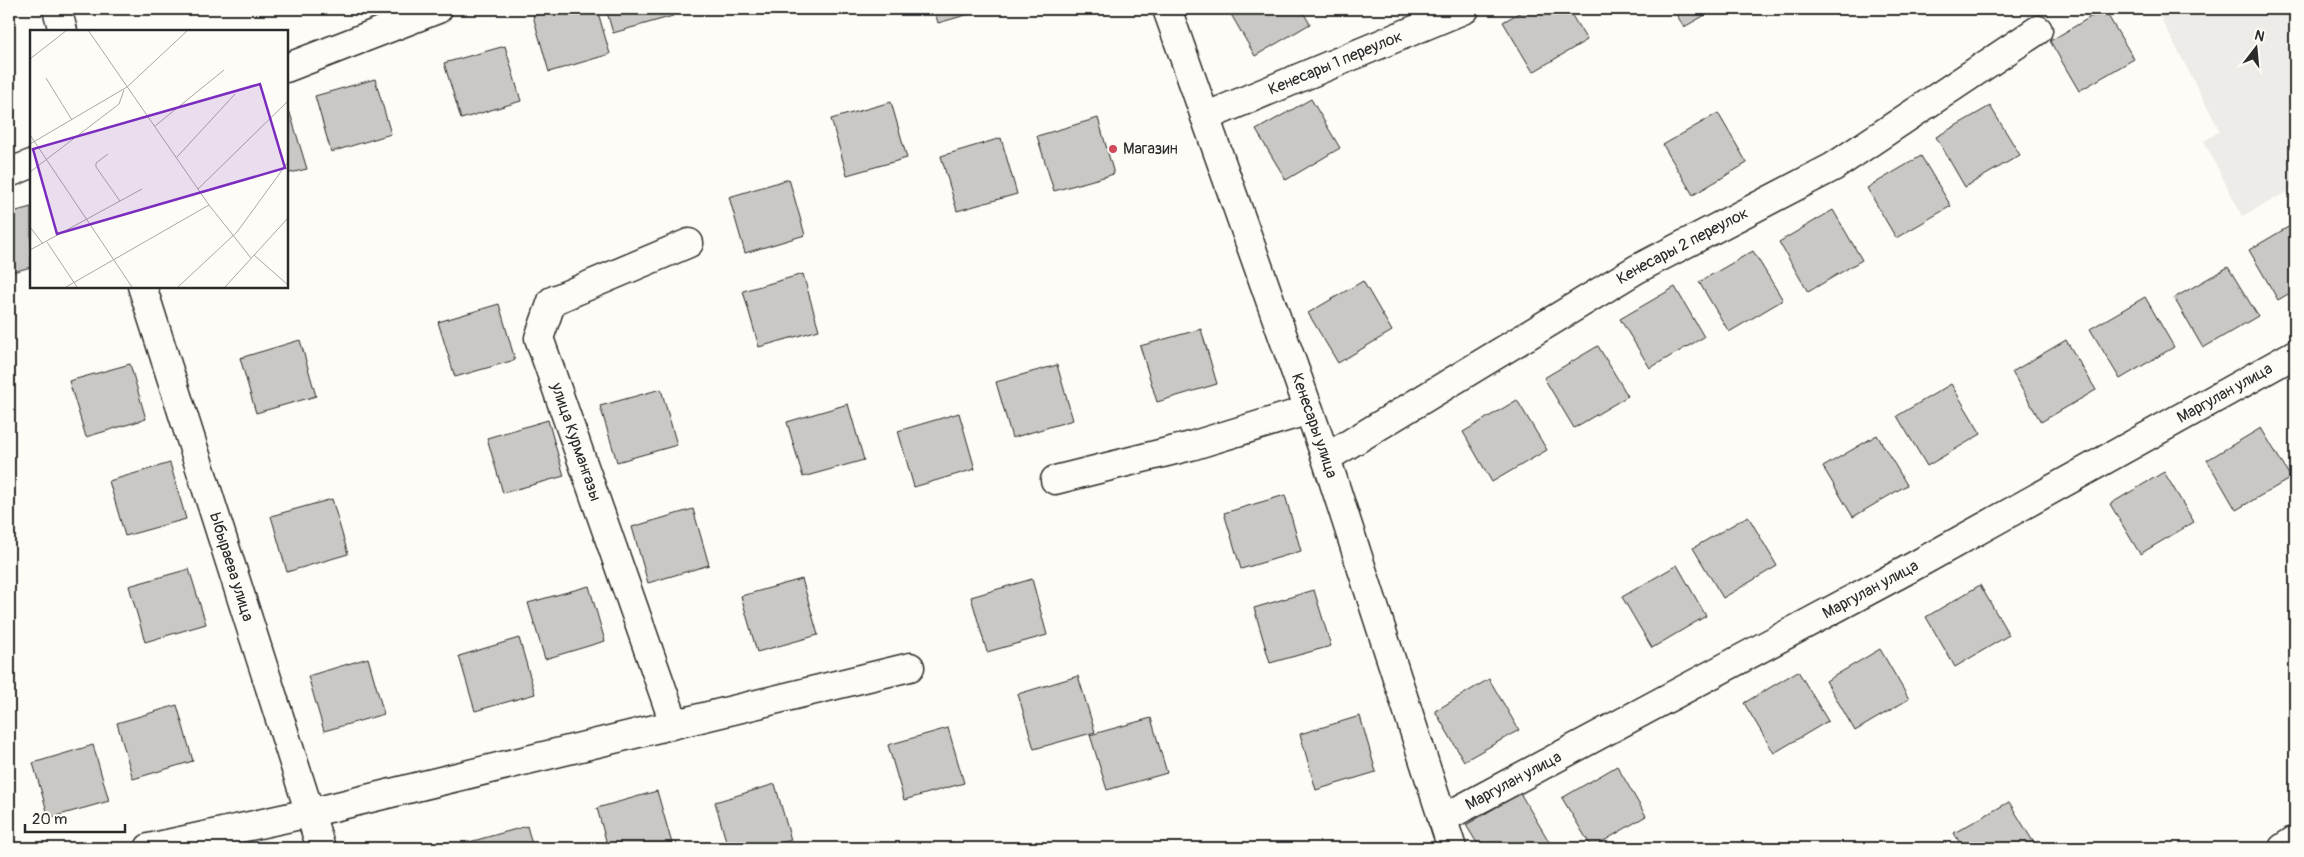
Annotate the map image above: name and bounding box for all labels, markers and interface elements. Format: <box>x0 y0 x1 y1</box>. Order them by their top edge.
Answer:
north arrow <box>2232 22 2282 72</box>
street label: Кенесары 1 переулок <box>1265 26 1405 100</box>
text: N <box>2253 27 2266 45</box>
inset map <box>30 30 288 288</box>
place label: Магазин <box>1123 139 1178 159</box>
marker: Магазин <box>1107 143 1119 155</box>
street label: Кенесары 2 переулок <box>1613 203 1752 289</box>
street label: Маргулан улица <box>2173 359 2276 428</box>
street label: Кенесары улица <box>1287 371 1342 481</box>
street label: улица Курмангазы <box>546 379 606 504</box>
street label: Ыбыраева улица <box>205 510 258 624</box>
street label: Маргулан улица <box>1819 556 1922 623</box>
street label: Маргулан улица <box>1462 747 1565 815</box>
scale bar <box>25 802 125 834</box>
text: 20 m <box>32 810 67 829</box>

